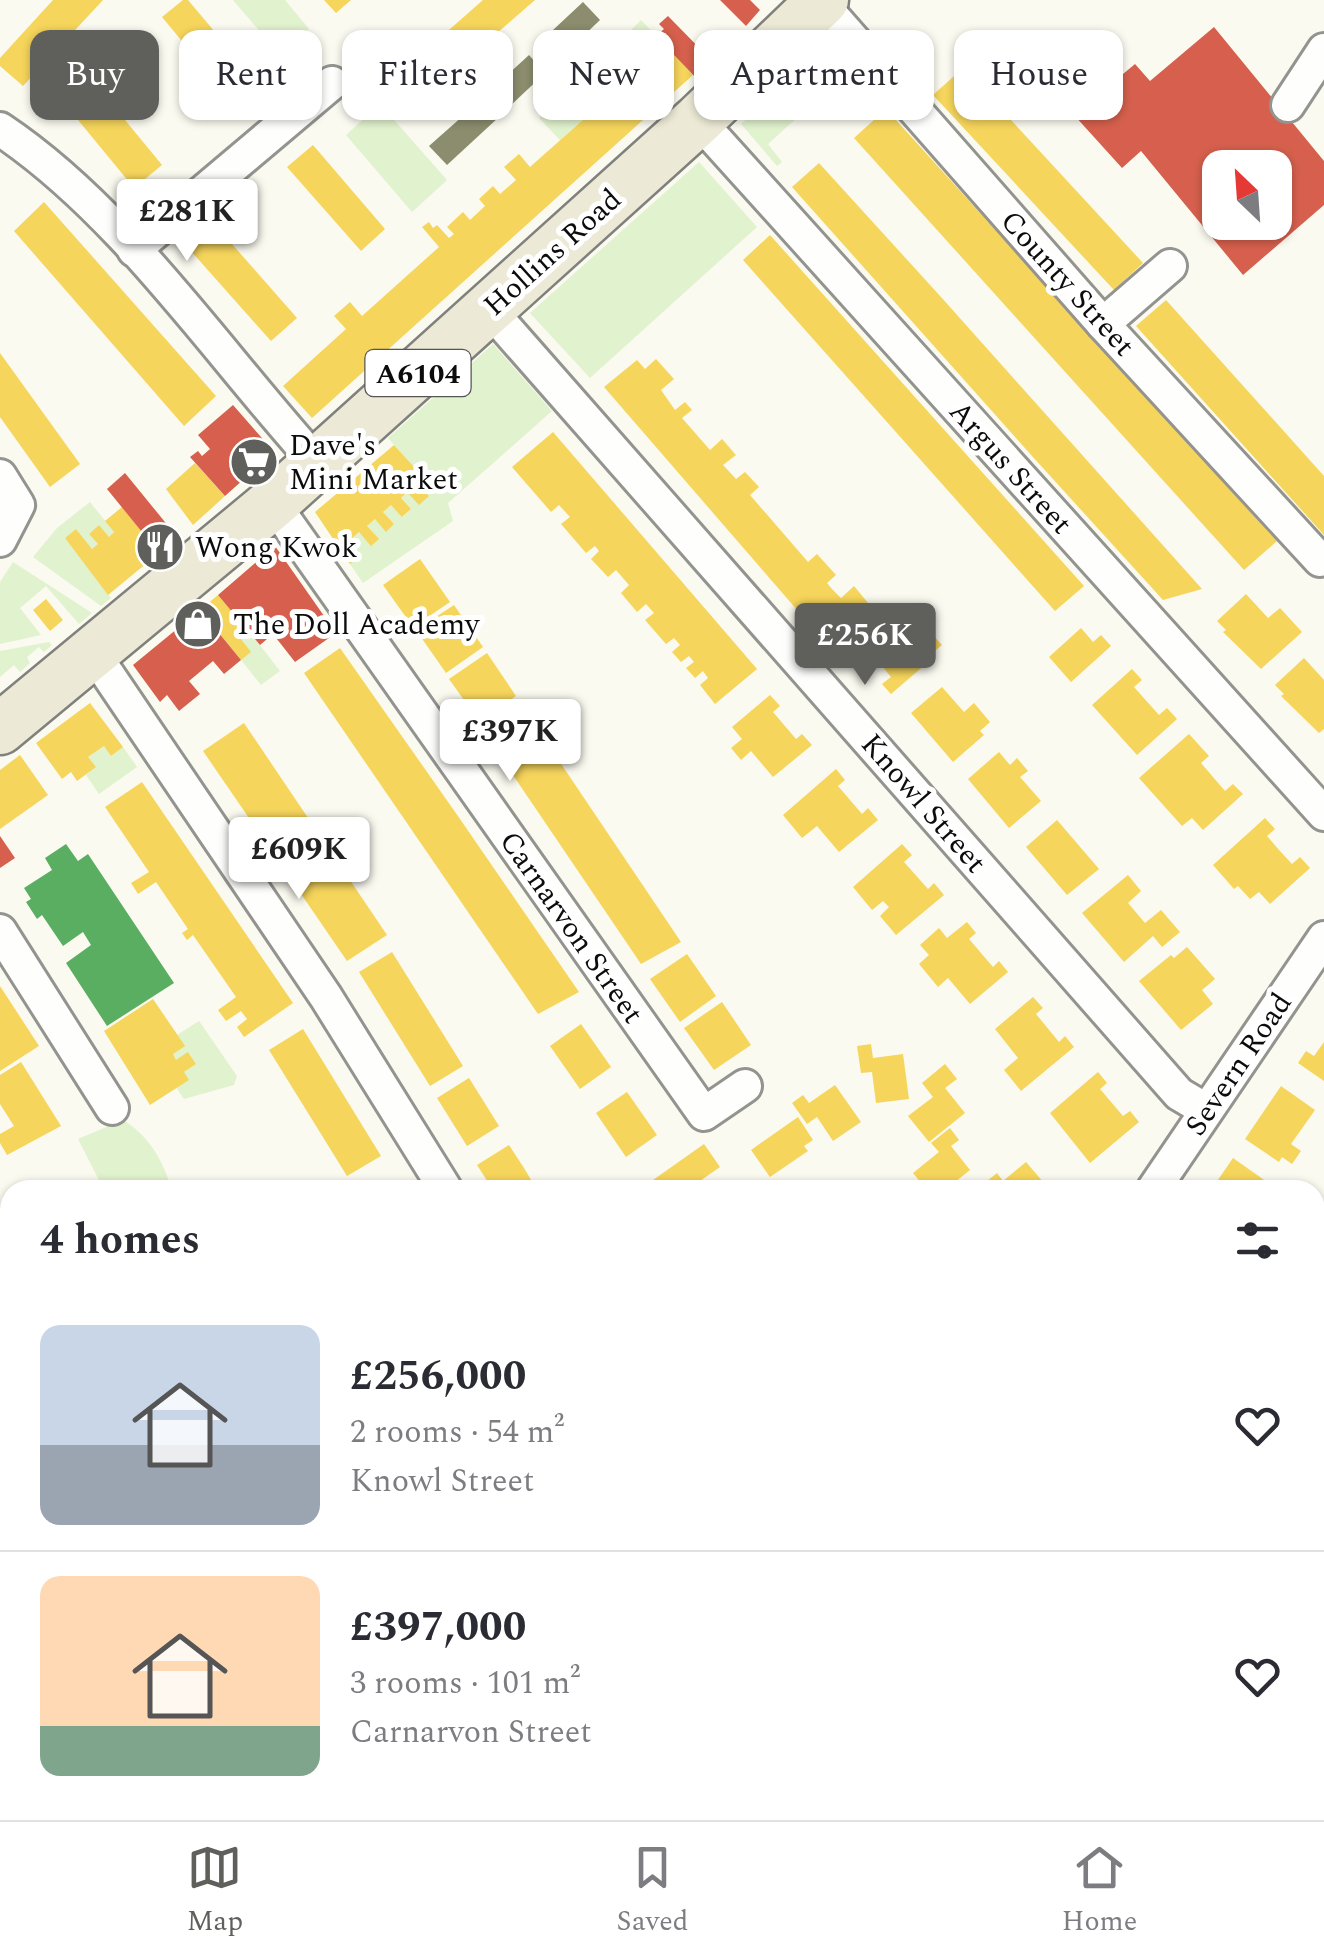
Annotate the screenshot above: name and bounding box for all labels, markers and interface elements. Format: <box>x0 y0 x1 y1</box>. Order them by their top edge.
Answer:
chip: Buy <box>30 30 159 120</box>
chip: Rent <box>179 30 322 120</box>
chip: Filters <box>342 30 513 120</box>
chip: New <box>533 30 674 120</box>
chip: Apartment <box>694 30 934 120</box>
chip: House <box>954 30 1123 120</box>
north arrow <box>1202 150 1292 240</box>
map controls <box>1202 150 1292 240</box>
street label: Hollins Road <box>473 178 632 328</box>
pin: £281K <box>117 179 257 264</box>
text: £281K <box>139 187 235 236</box>
street label: County Street <box>989 200 1146 367</box>
road number: A6104 <box>366 350 470 396</box>
street label: Argus Street <box>937 390 1083 545</box>
place label: Dave's Mini Market <box>289 423 458 503</box>
supermarket icon: Dave's Mini Market <box>228 436 280 488</box>
restaurant icon: Wong Kwok <box>134 521 186 573</box>
place label: Wong Kwok <box>195 525 358 571</box>
shop icon: The Doll Academy <box>172 598 224 650</box>
place label: The Doll Academy <box>233 602 481 648</box>
pin: £256K <box>795 603 935 688</box>
text: £256K <box>817 611 913 660</box>
pin: £397K <box>440 699 580 784</box>
text: £397K <box>462 707 558 756</box>
street label: Knowl Street <box>849 723 997 884</box>
pin: £609K <box>229 817 369 902</box>
street label: Carnarvon Street <box>487 822 655 1034</box>
text: £609K <box>251 825 347 874</box>
street label: Severn Road <box>1174 984 1304 1146</box>
text: 4 homes <box>40 1209 200 1272</box>
icon: filters <box>1230 1213 1285 1268</box>
text: £256,000 <box>350 1345 526 1408</box>
icon: home <box>120 1365 240 1485</box>
icon: heart <box>1230 1398 1285 1453</box>
text: 2 rooms · 54 m² <box>350 1408 564 1457</box>
text: Knowl Street <box>350 1457 534 1506</box>
text: £397,000 <box>350 1596 526 1659</box>
icon: home <box>120 1616 240 1736</box>
icon: heart <box>1230 1649 1285 1704</box>
text: 3 rooms · 101 m² <box>350 1659 580 1708</box>
text: Carnarvon Street <box>350 1708 592 1757</box>
tab: Map <box>187 1840 243 1943</box>
tab: Saved <box>617 1840 688 1943</box>
tab: Home <box>1062 1840 1137 1943</box>

